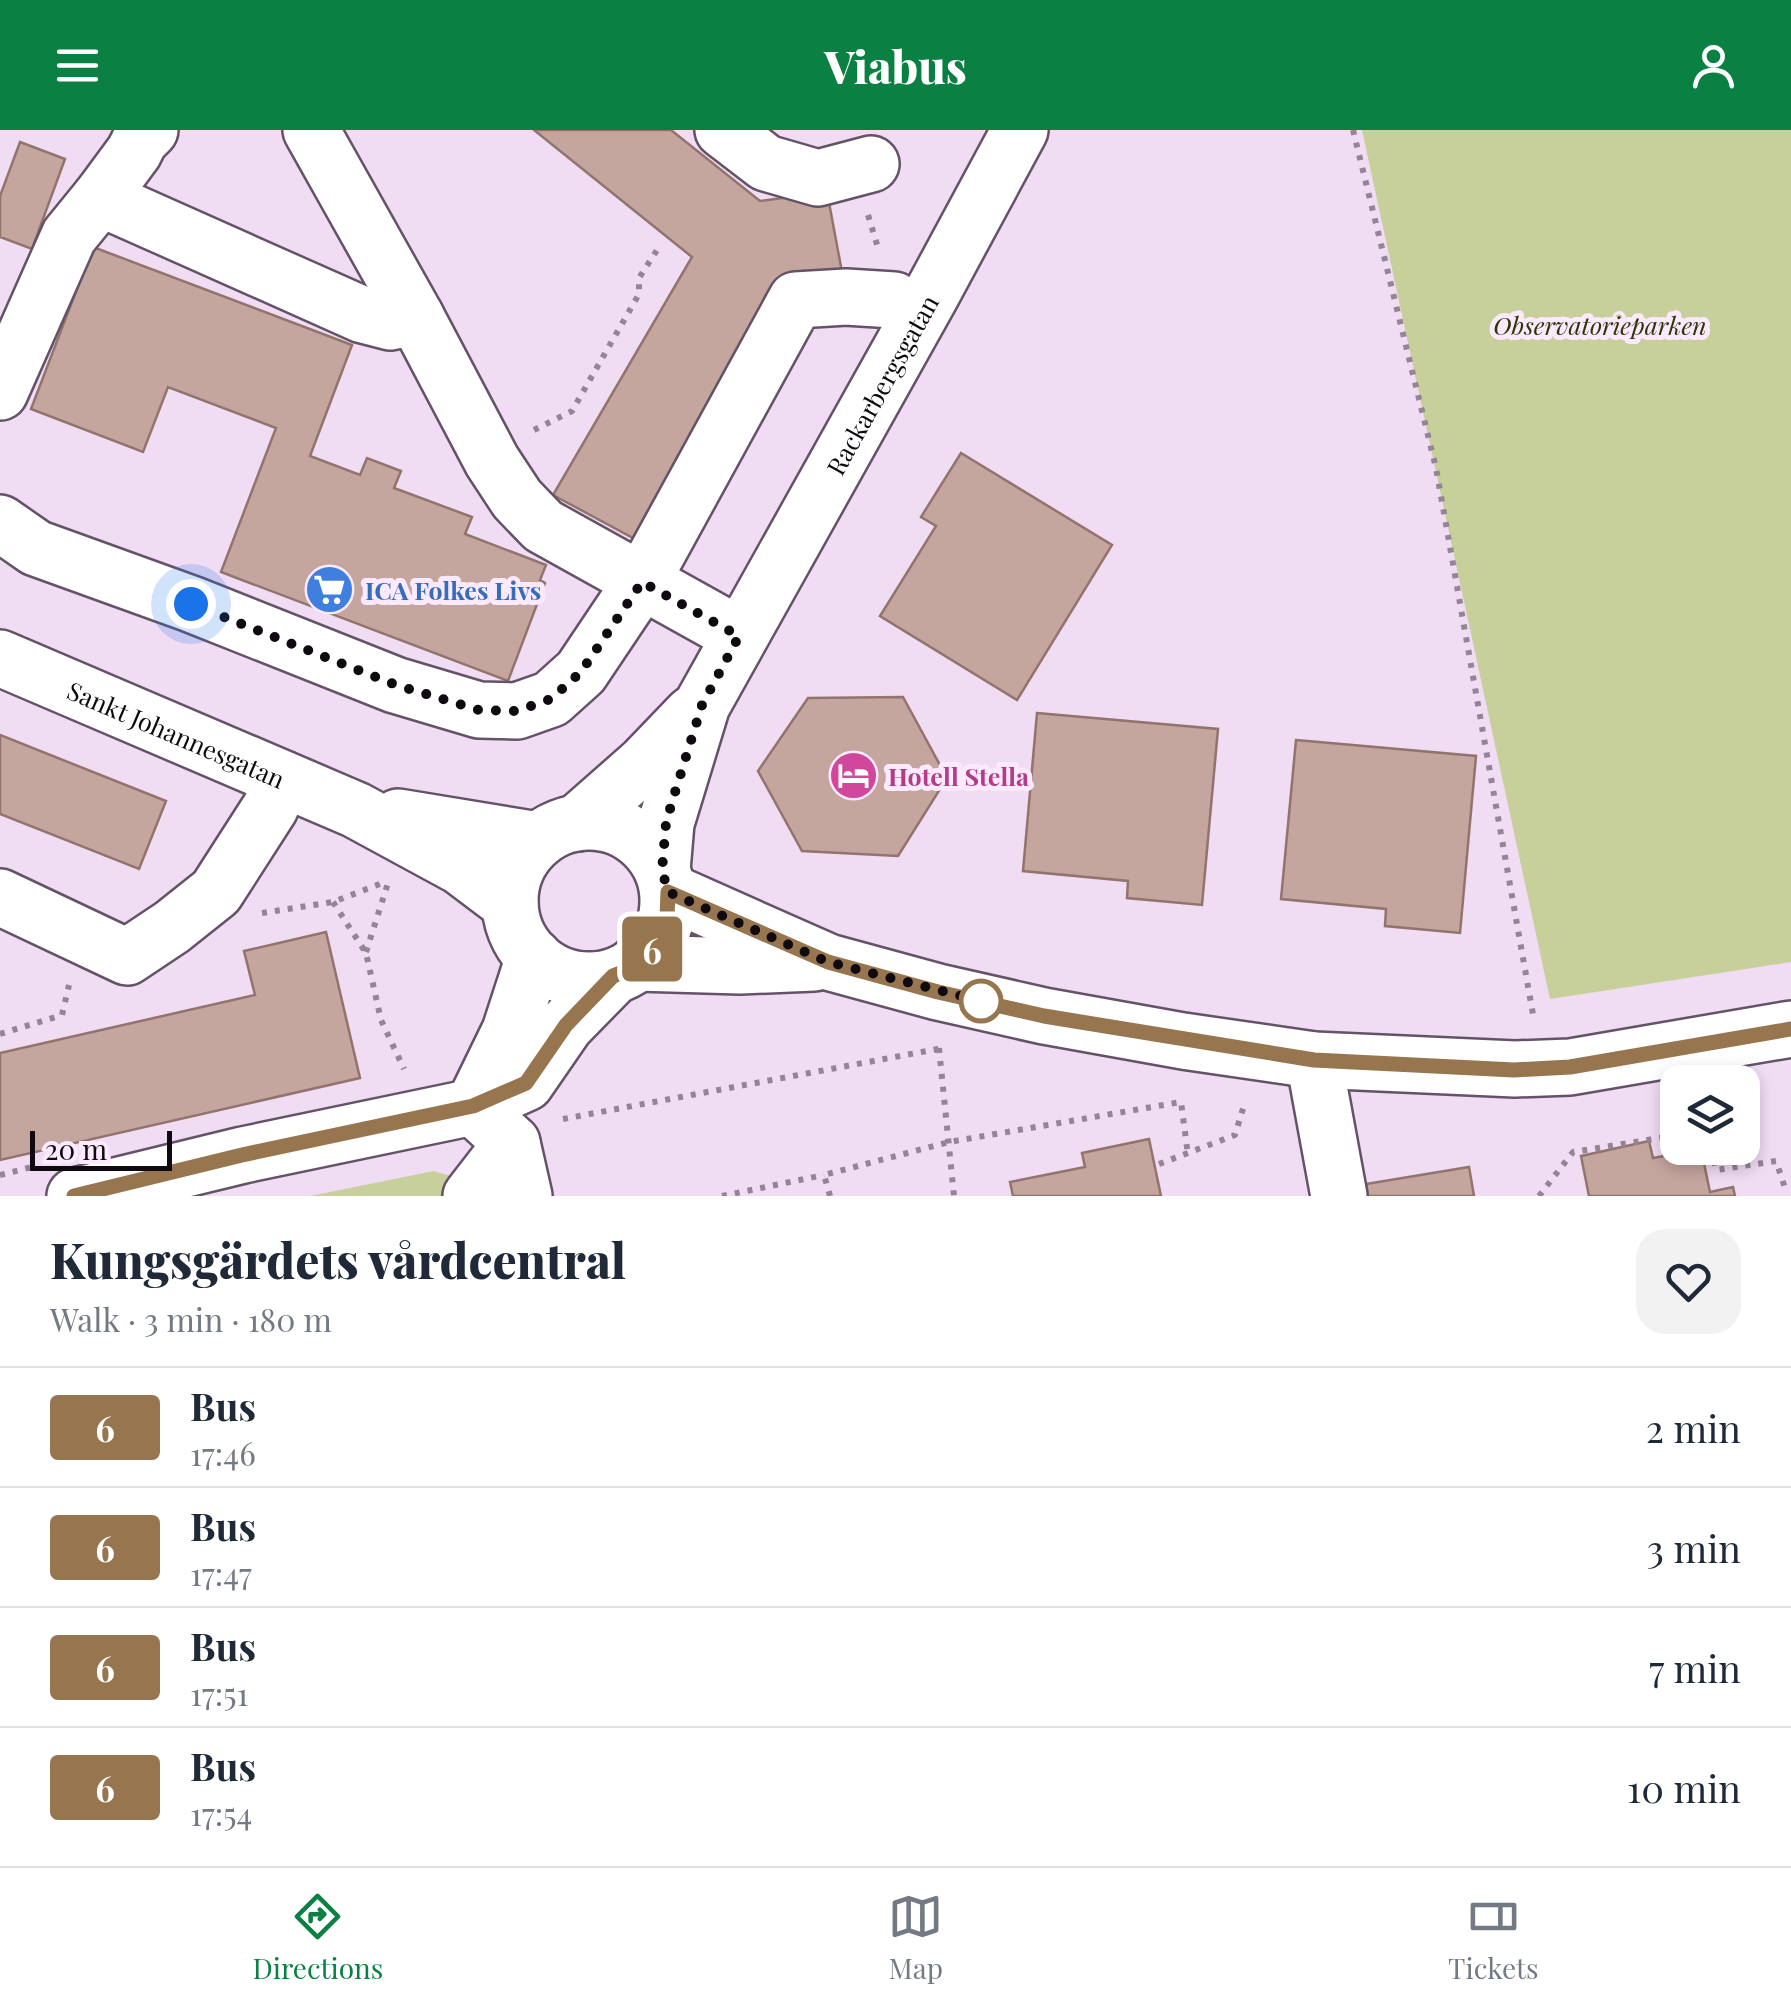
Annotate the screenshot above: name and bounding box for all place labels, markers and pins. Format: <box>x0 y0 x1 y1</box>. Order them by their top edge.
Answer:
supermarket icon: ICA Folkes Livs <box>304 563 356 615</box>
place label: ICA Folkes Livs <box>365 573 541 606</box>
hotel icon: Hotell Stella <box>827 749 879 801</box>
place label: Hotell Stella <box>888 759 1029 792</box>
unlabelled marker <box>960 980 1002 1022</box>

